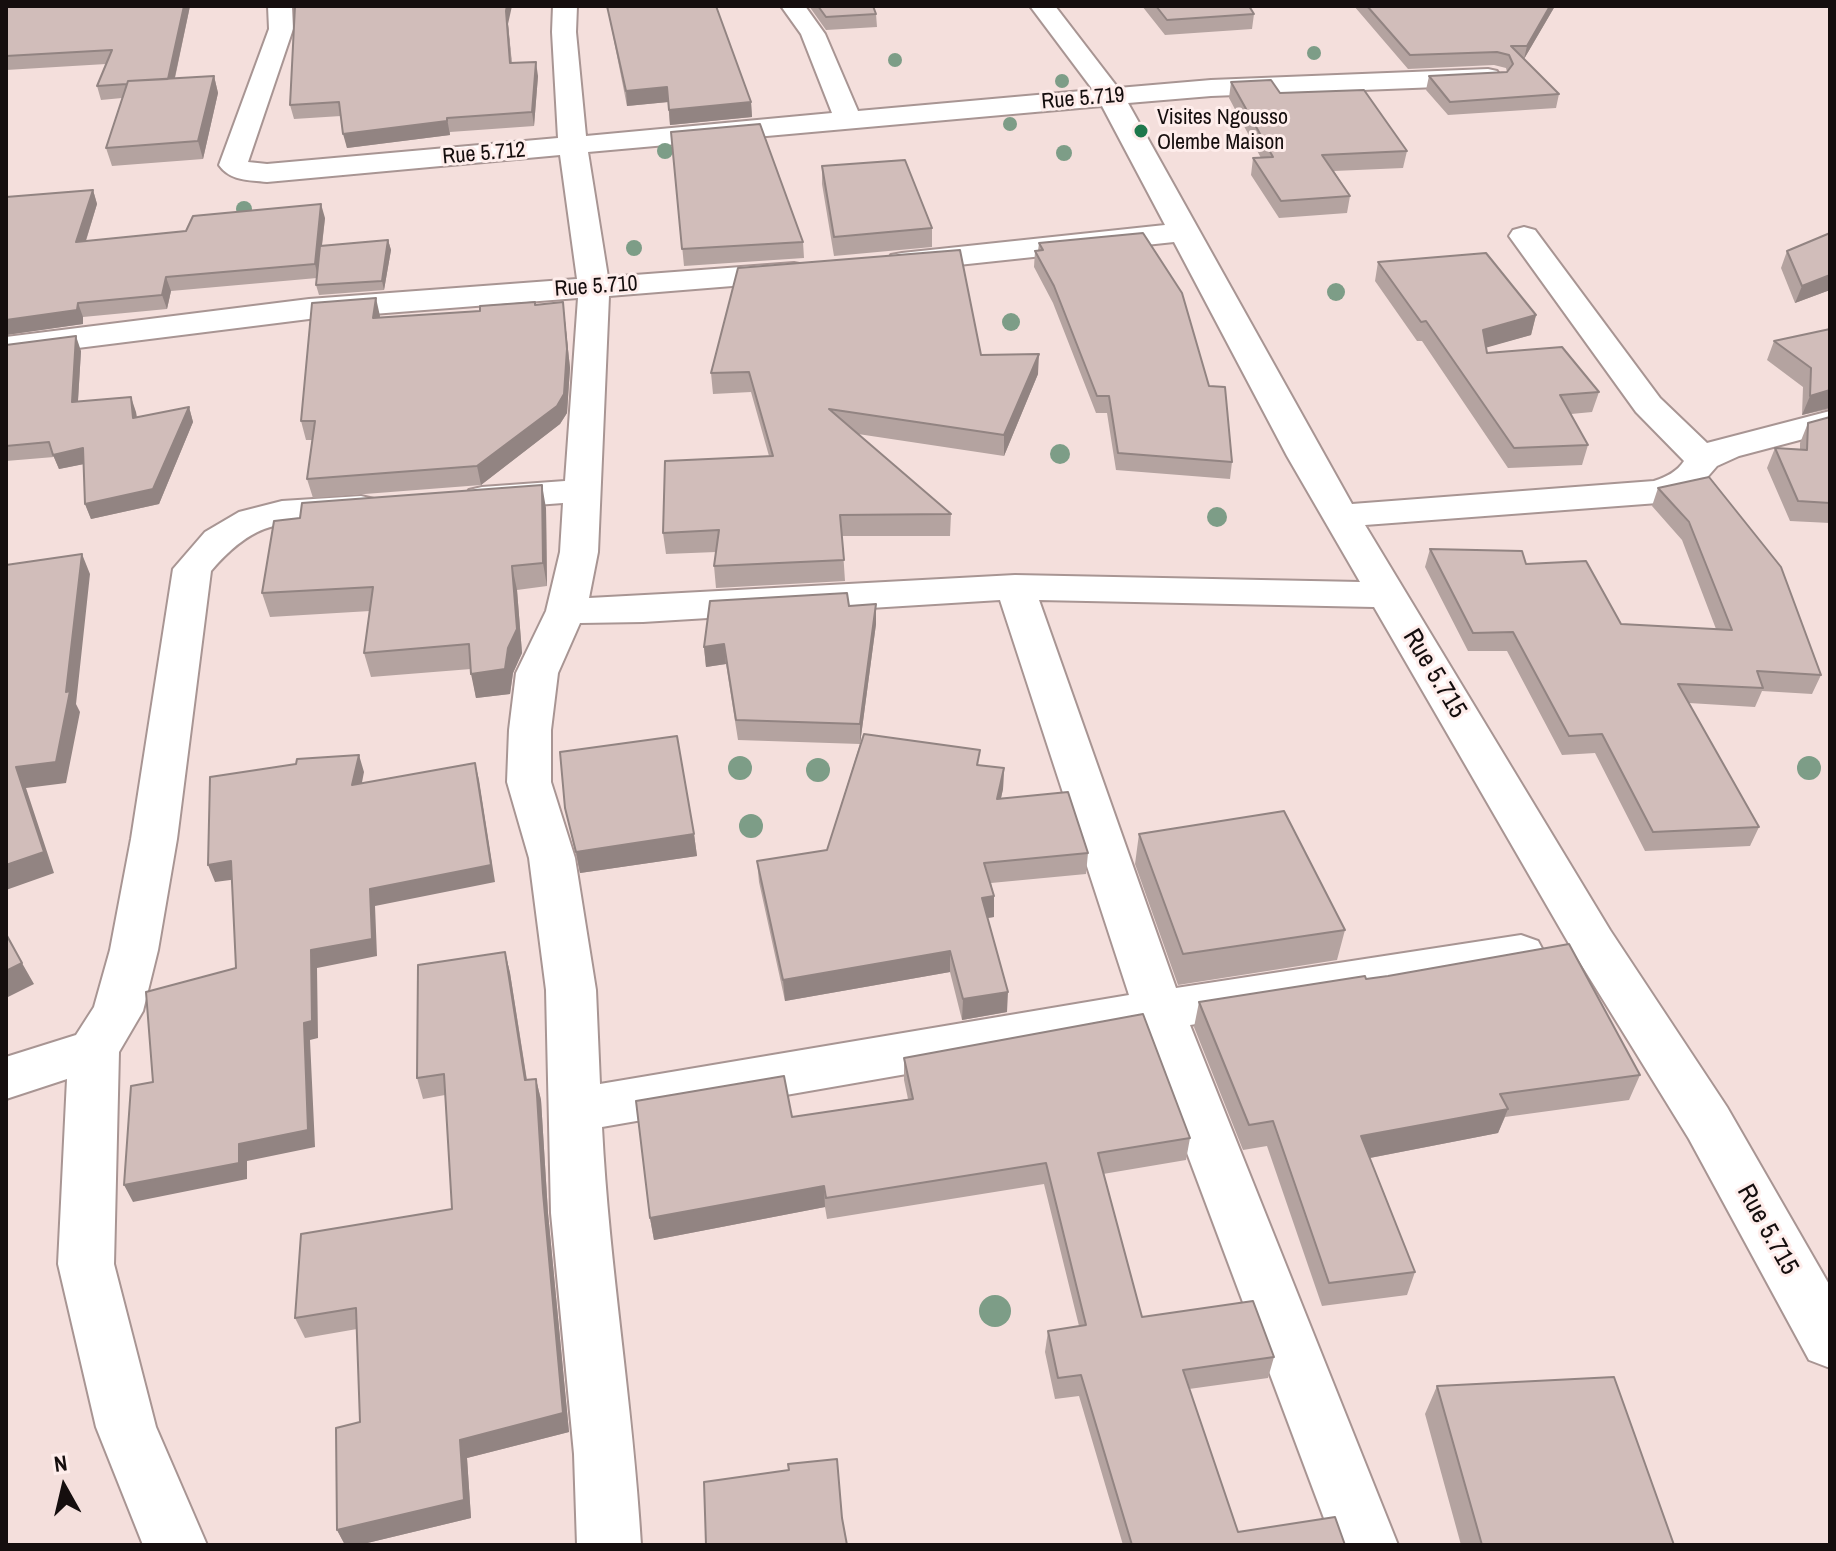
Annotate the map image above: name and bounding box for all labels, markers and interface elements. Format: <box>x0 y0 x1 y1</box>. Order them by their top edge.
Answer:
street label: Rue 5.719 <box>1040 82 1126 116</box>
place label: Visites Ngousso Olembe Maison <box>1157 105 1288 156</box>
marker: Visites Ngousso Olembe Maison <box>1132 122 1150 140</box>
street label: Rue 5.712 <box>441 137 527 171</box>
street label: Rue 5.710 <box>554 271 638 303</box>
street label: Rue 5.715 <box>1395 624 1473 724</box>
street label: Rue 5.715 <box>1730 1179 1804 1281</box>
north arrow <box>24 1447 104 1527</box>
text: N <box>52 1447 69 1479</box>

